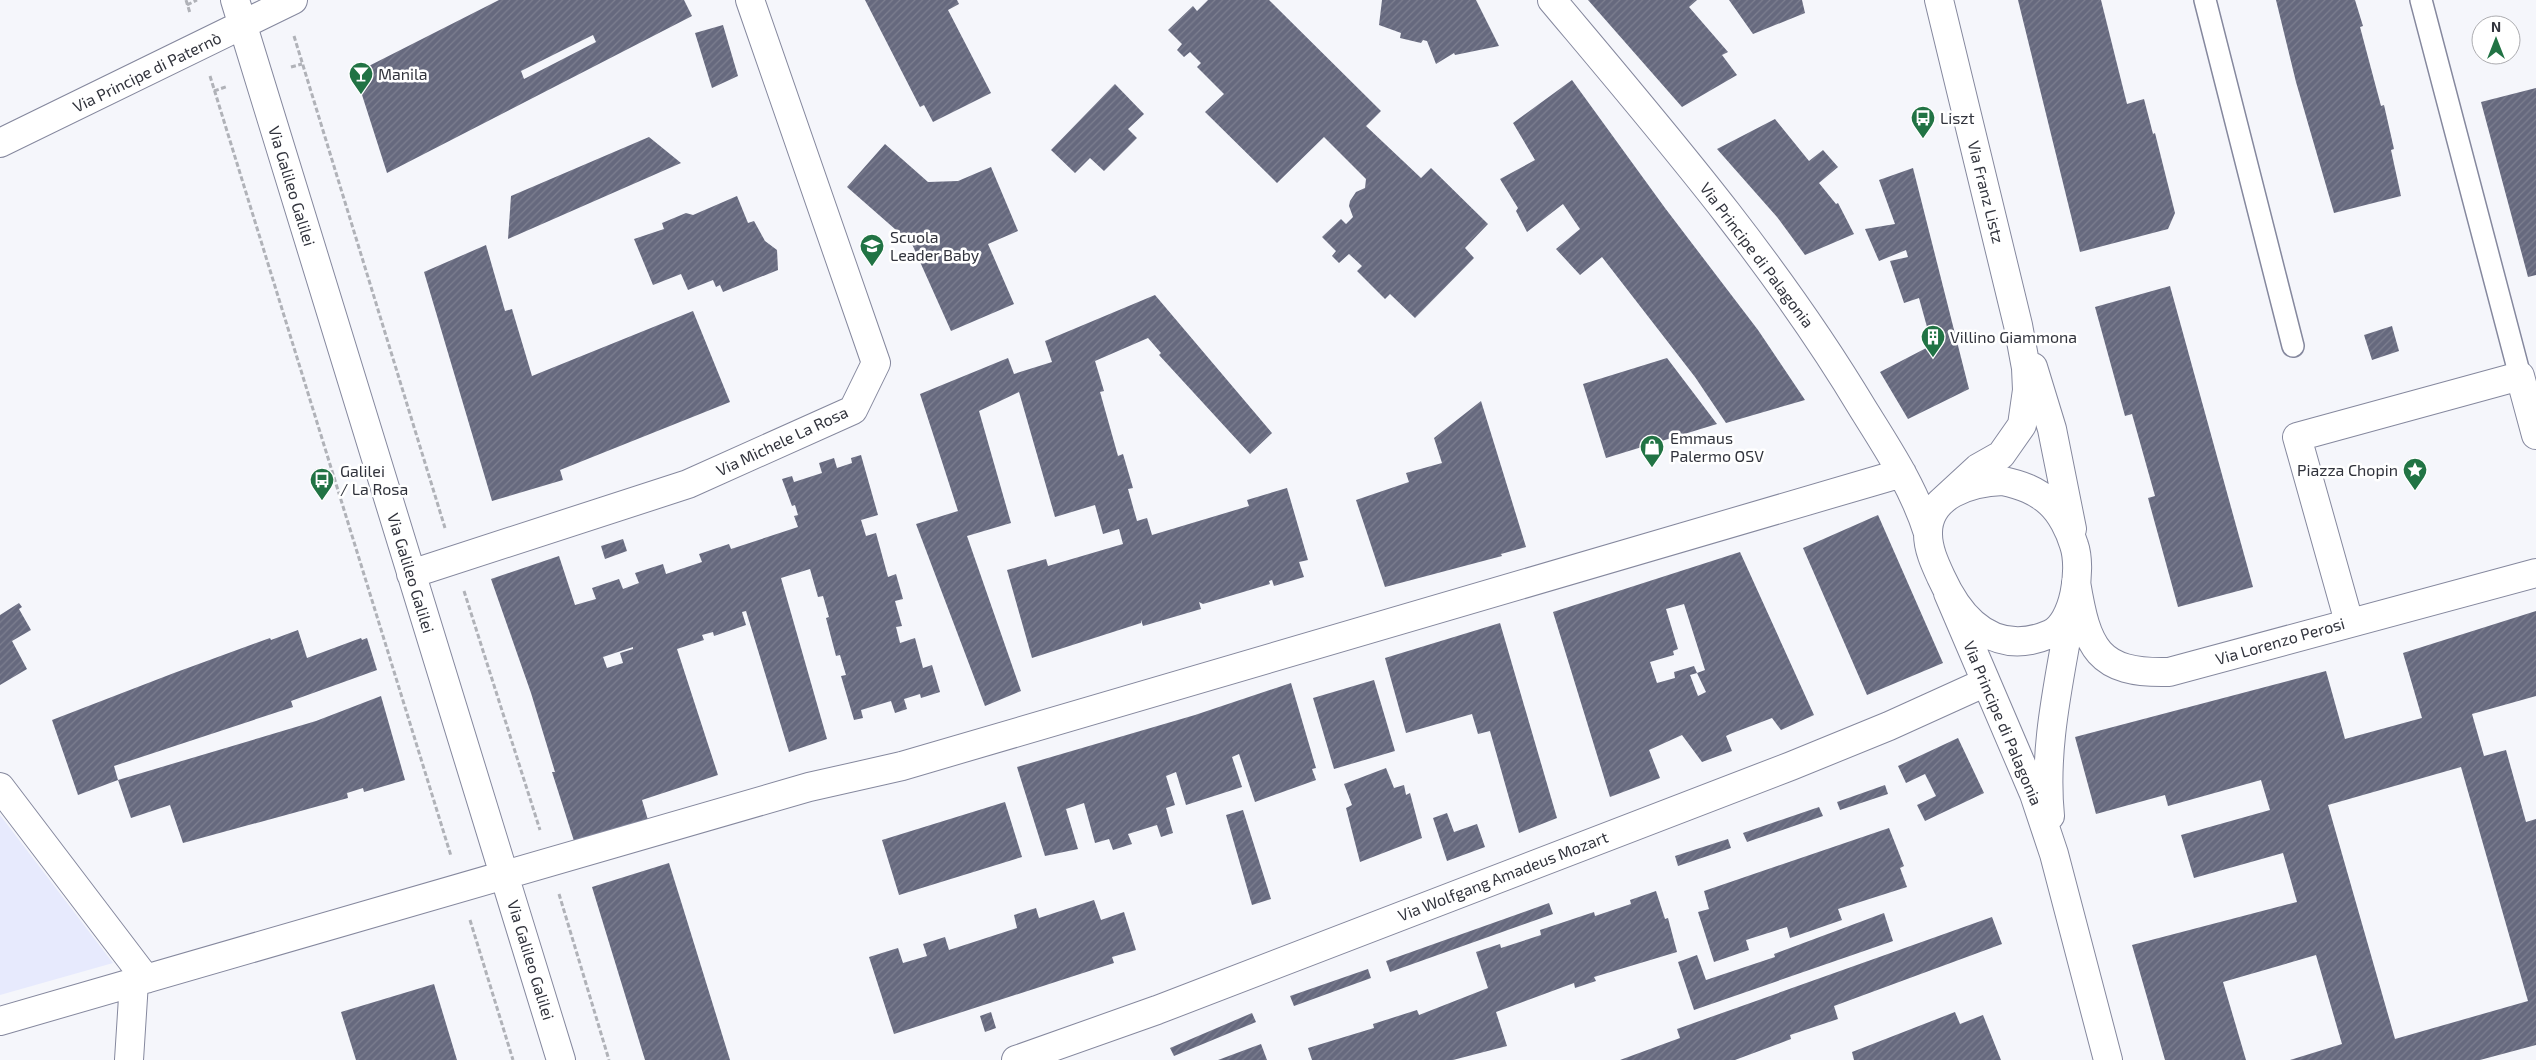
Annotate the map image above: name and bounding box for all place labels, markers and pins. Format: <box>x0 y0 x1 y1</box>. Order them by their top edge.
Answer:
bar icon: Manila <box>348 61 374 95</box>
place label: Manila <box>378 64 428 83</box>
bus stop icon: Liszt <box>1910 105 1936 139</box>
place label: Liszt <box>1940 108 1975 127</box>
place label: Scuola Leader Baby <box>890 227 980 264</box>
school or university icon: Scuola Leader Baby <box>859 233 885 267</box>
building icon: Villino Giammona <box>1920 324 1946 358</box>
place label: Villino Giammona <box>1950 327 2077 346</box>
place label: Emmaus Palermo OSV <box>1670 428 1764 465</box>
shop icon: Emmaus Palermo OSV <box>1639 434 1665 468</box>
place icon: Piazza Chopin <box>2402 457 2428 491</box>
place label: Piazza Chopin <box>2297 460 2398 479</box>
place label: Galilei / La Rosa <box>340 461 408 498</box>
bus stop icon: Galilei / La Rosa <box>309 467 335 501</box>

